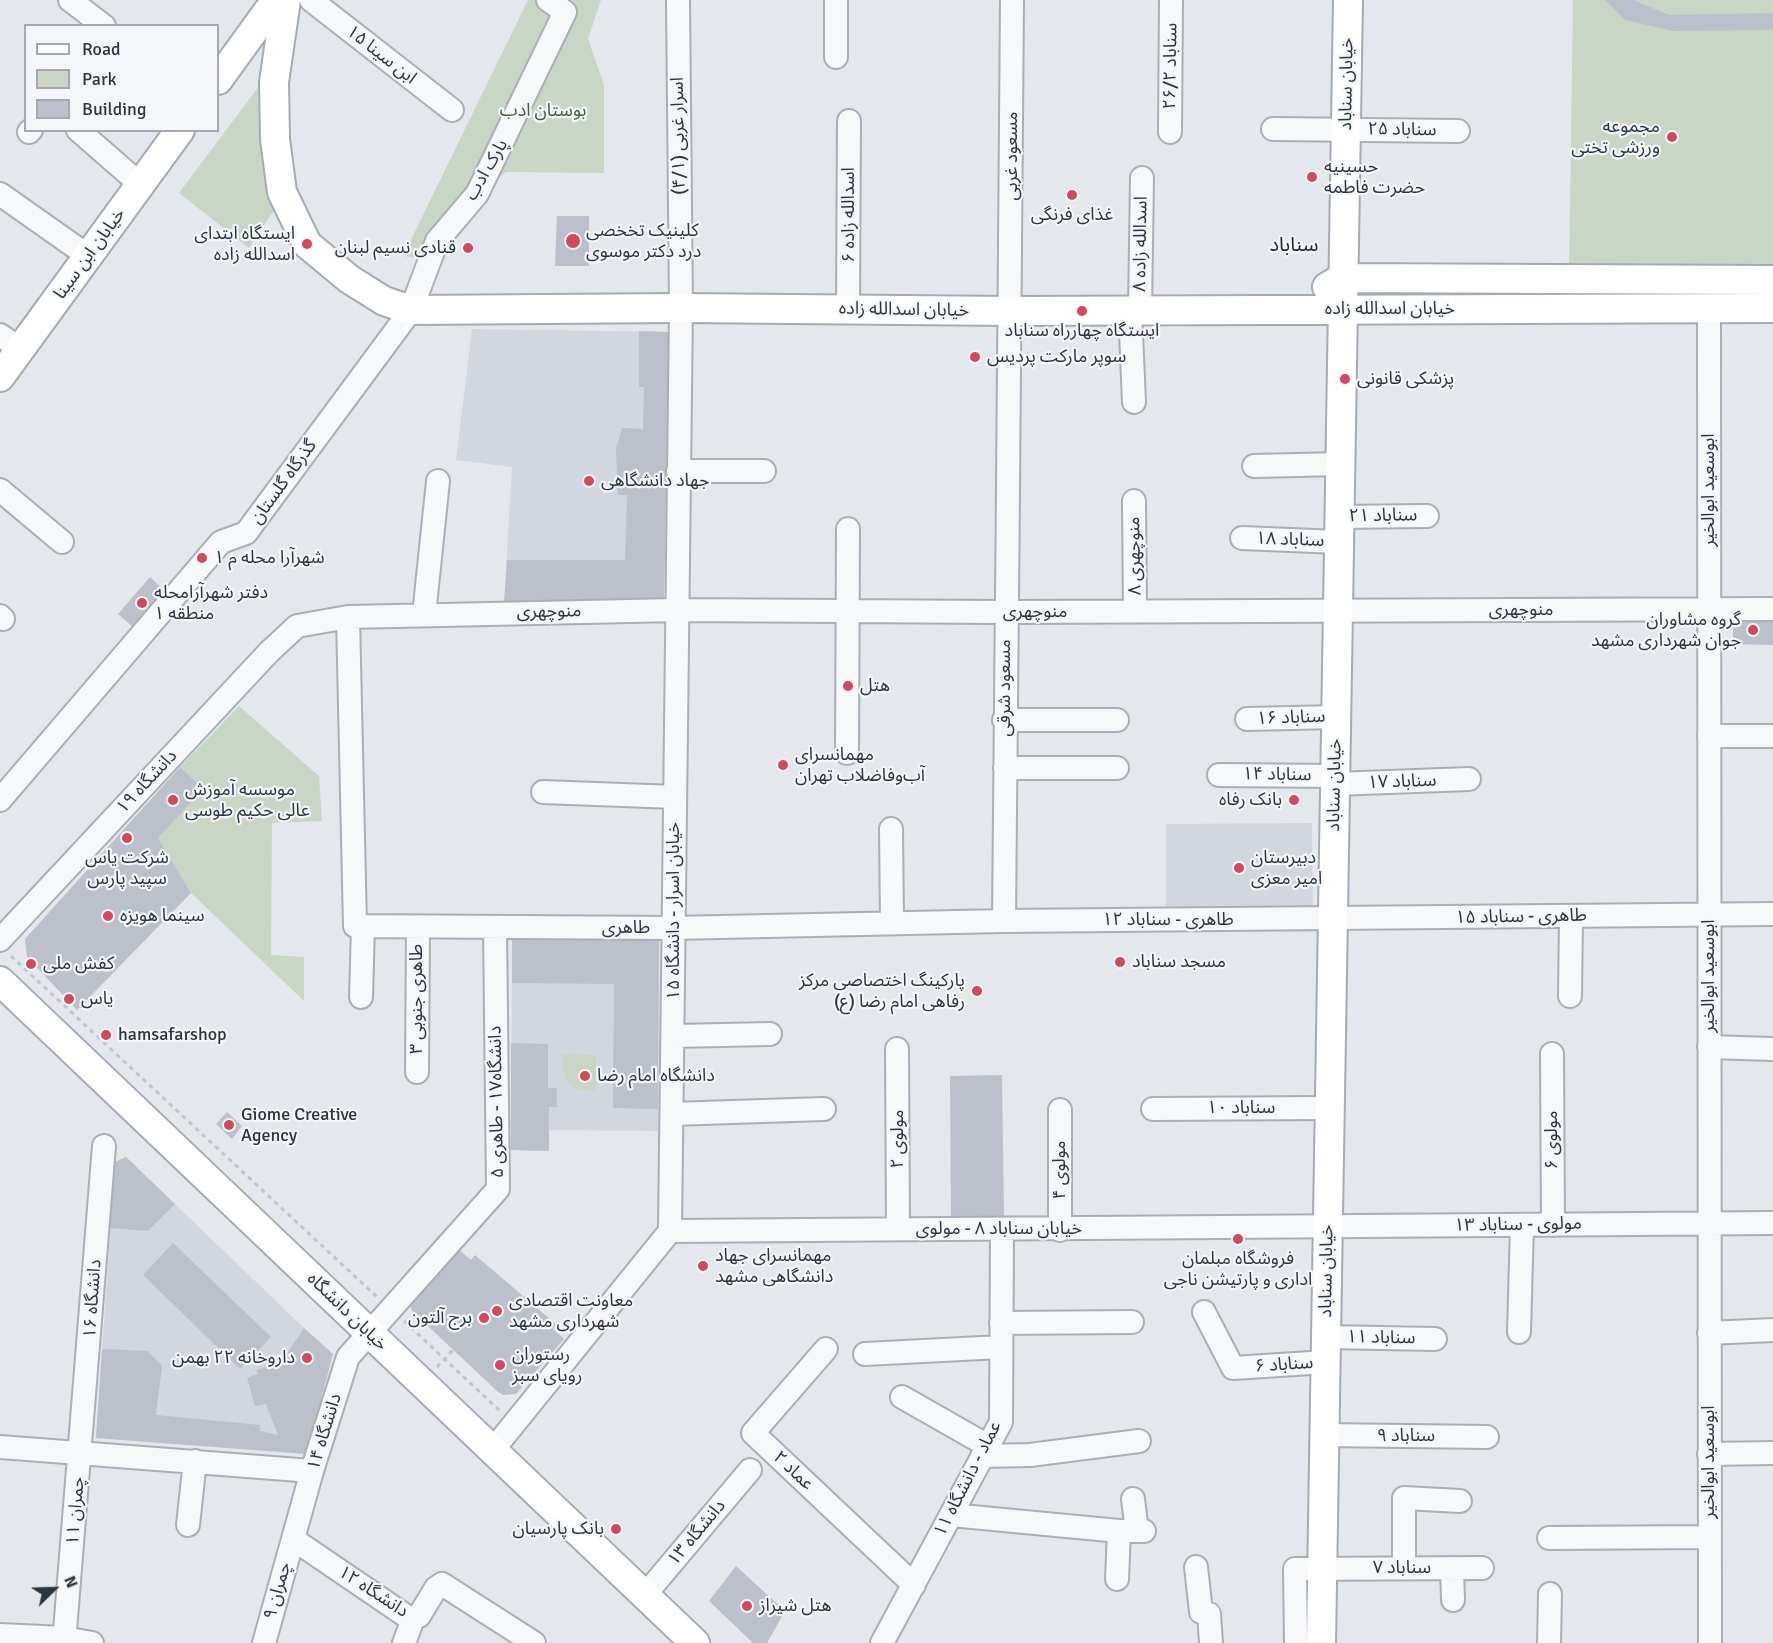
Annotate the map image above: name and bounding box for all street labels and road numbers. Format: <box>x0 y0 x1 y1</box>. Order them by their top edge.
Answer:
street label: ابن سینا ۱۵ <box>342 21 420 89</box>
street label: سناباد ۲۶/۲ <box>1159 23 1183 109</box>
street label: خیابان سناباد <box>1335 37 1359 131</box>
street label: اسرار غربی (۴/۱) <box>667 77 691 195</box>
street label: مسعود غربی <box>1001 112 1023 200</box>
street label: سناباد ۲۵ <box>1367 119 1437 141</box>
street label: پارک ادب <box>461 136 513 204</box>
street label: اسدالله زاده ۶ <box>838 167 860 263</box>
street label: اسدالله زاده ۸ <box>1129 196 1153 292</box>
street label: خیابان ابن سینا <box>50 204 130 304</box>
street label: خیابان اسدالله زاده <box>839 298 969 322</box>
street label: خیابان اسدالله زاده <box>1325 298 1455 320</box>
street label: ابوسعید ابوالخیر <box>1698 433 1720 547</box>
street label: گذرگاه گلستان <box>246 436 322 528</box>
street label: سناباد ۲۱ <box>1348 505 1418 527</box>
street label: منوچهری ۸ <box>1124 516 1146 596</box>
street label: سناباد ۱۸ <box>1255 528 1325 552</box>
street label: منوچهری <box>1489 599 1553 621</box>
street label: منوچهری <box>516 601 582 623</box>
street label: منوچهری <box>1003 601 1067 623</box>
street label: مسعود شرقی <box>994 639 1016 737</box>
street label: سناباد ۱۶ <box>1256 706 1326 730</box>
street label: خیابان سناباد <box>1323 738 1347 832</box>
street label: دانشگاه ۱۹ <box>112 746 182 818</box>
street label: سناباد ۱۴ <box>1242 764 1312 786</box>
street label: سناباد ۱۷ <box>1367 770 1437 794</box>
street label: خیابان اسرار - دانشگاه ۱۵ <box>663 822 685 1000</box>
street label: طاهری - سناباد ۱۵ <box>1455 905 1587 929</box>
street label: طاهری - سناباد ۱۲ <box>1102 909 1234 931</box>
street label: طاهری <box>602 917 650 939</box>
street label: ابوسعید ابوالخیر <box>1698 919 1720 1033</box>
street label: طاهری جنوبی ۳ <box>406 944 428 1054</box>
street label: دانشگاه۱۷ - طاهری ۵ <box>485 1026 509 1178</box>
street label: سناباد ۱۰ <box>1207 1097 1275 1119</box>
street label: مولوی ۲ <box>887 1109 909 1169</box>
street label: مولوی ۶ <box>1541 1110 1563 1170</box>
street label: مولوی ۴ <box>1049 1140 1071 1200</box>
street label: مولوی - سناباد ۱۳ <box>1454 1213 1582 1237</box>
street label: خیابان سناباد ۸ - مولوی <box>916 1218 1082 1240</box>
street label: خیابان سناباد <box>1315 1224 1339 1318</box>
street label: دانشگاه ۱۶ <box>79 1259 107 1339</box>
street label: خیابان دانشگاه <box>302 1268 392 1356</box>
street label: سناباد ۱۱ <box>1346 1327 1416 1349</box>
street label: سناباد ۶ <box>1254 1352 1314 1378</box>
street label: دانشگاه ۱۴ <box>303 1391 347 1473</box>
street label: ابوسعید ابوالخیر <box>1698 1405 1720 1519</box>
street label: عماد - دانشگاه ۱۱ <box>930 1418 1006 1540</box>
street label: سناباد ۹ <box>1377 1425 1435 1447</box>
street label: عماد ۲ <box>768 1447 818 1495</box>
street label: چمران ۱۱ <box>62 1476 90 1546</box>
street label: دانشگاه ۱۳ <box>663 1496 731 1570</box>
street label: سناباد ۷ <box>1373 1557 1431 1579</box>
street label: چمران ۹ <box>260 1560 296 1622</box>
street label: دانشگاه ۱۲ <box>334 1561 412 1623</box>

